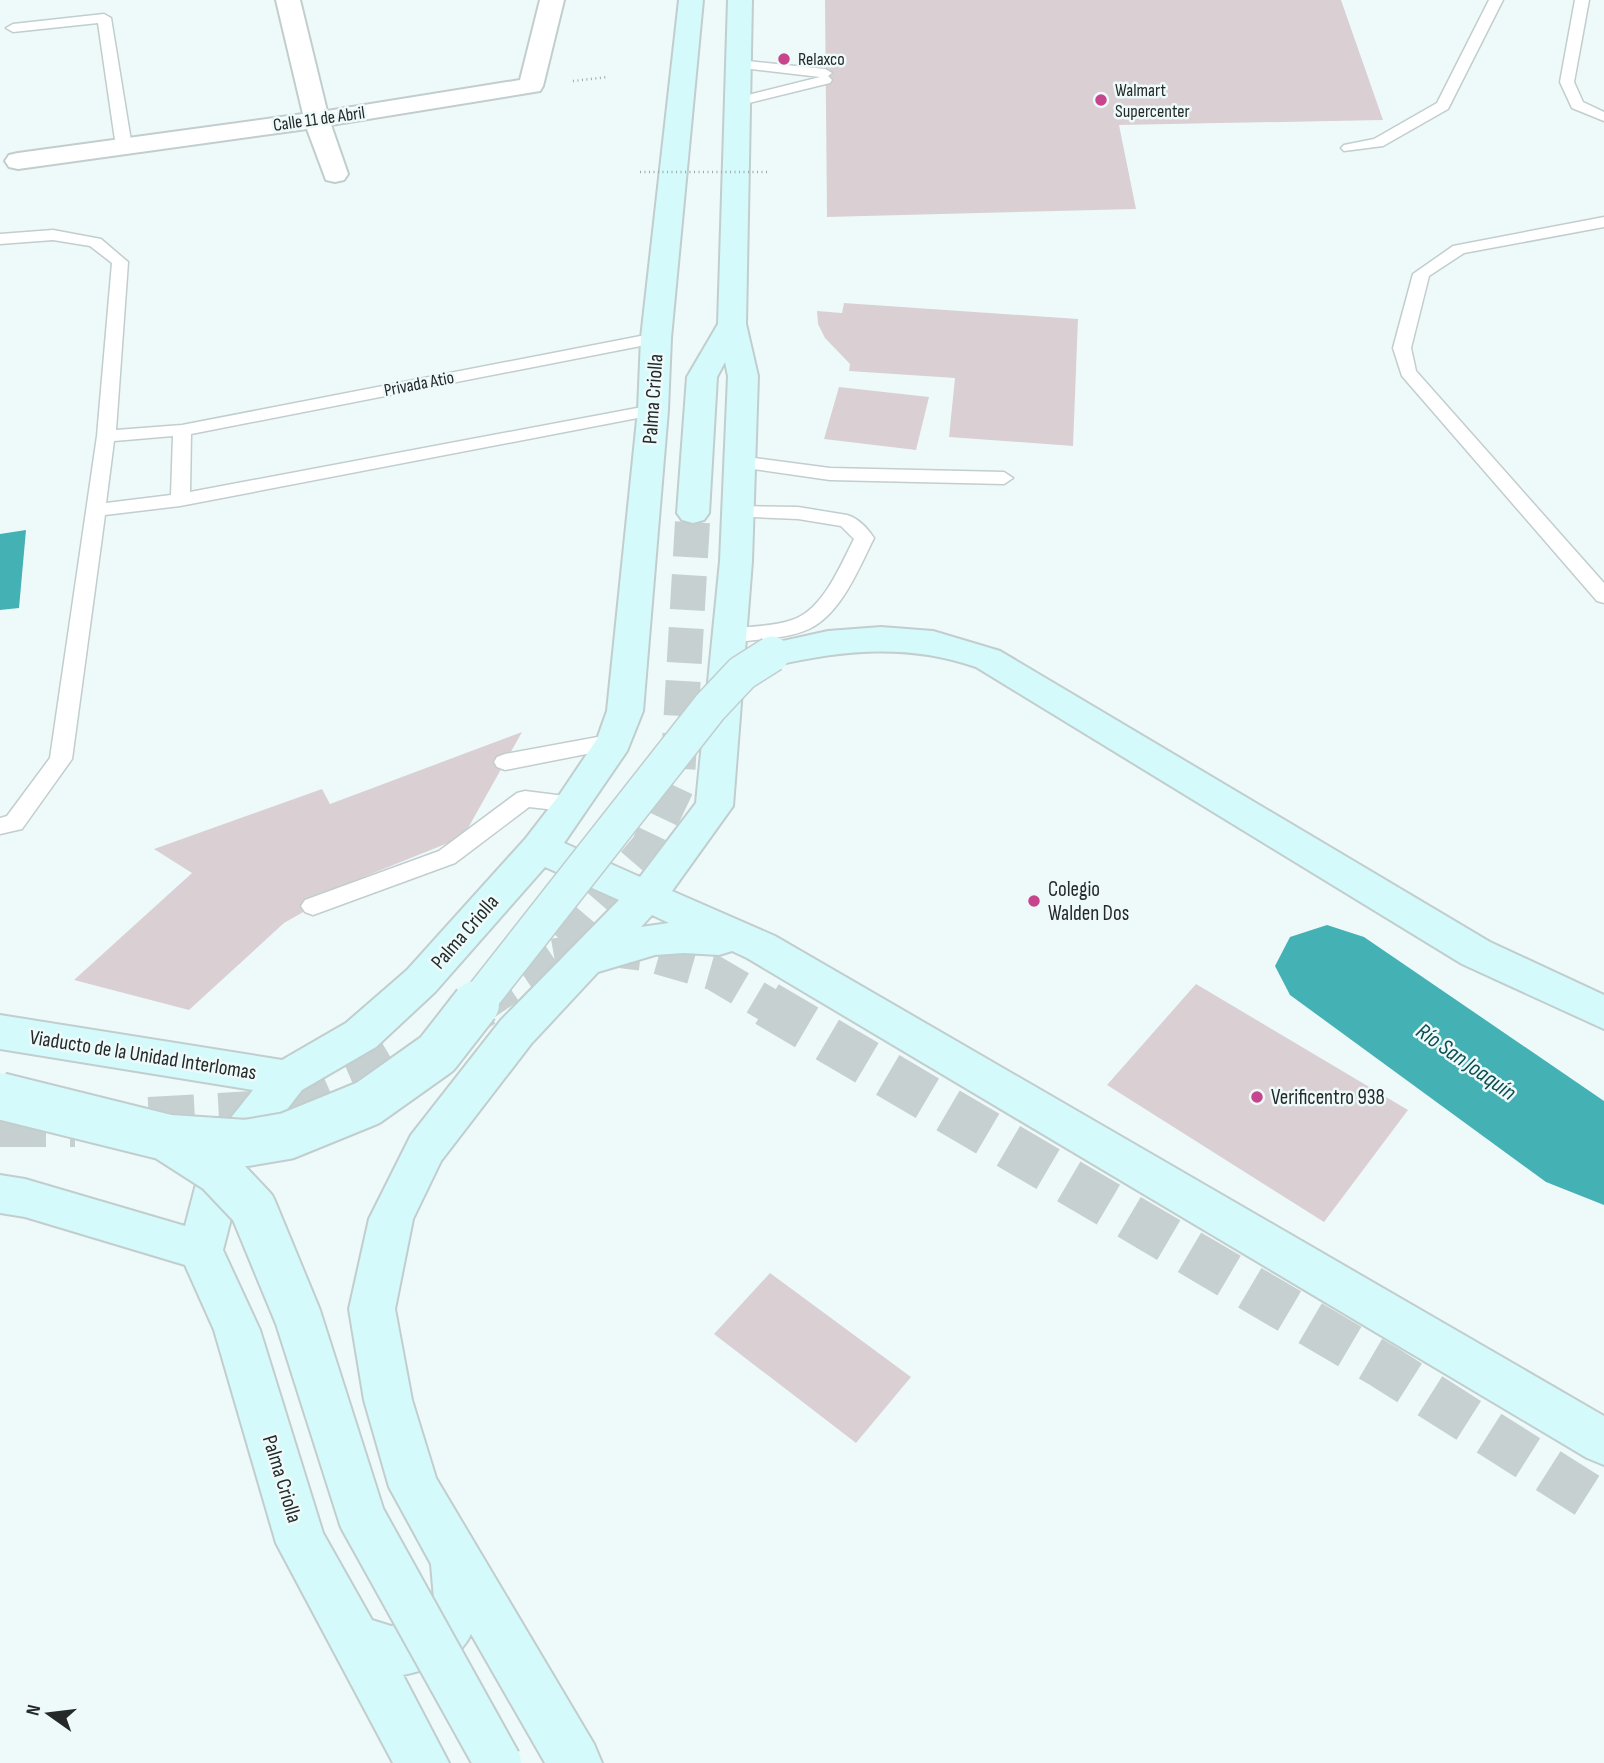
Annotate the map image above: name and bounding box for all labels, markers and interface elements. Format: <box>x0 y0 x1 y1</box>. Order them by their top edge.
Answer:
place label: Relaxco <box>798 49 845 70</box>
marker: Relaxco <box>776 51 792 67</box>
place label: Walmart Supercenter <box>1115 80 1190 122</box>
marker: Walmart Supercenter <box>1093 92 1109 108</box>
street label: Calle 11 de Abril <box>272 102 366 136</box>
street label: Palma Criolla <box>637 353 669 445</box>
street label: Privada Atio <box>382 367 456 401</box>
place label: Colegio Walden Dos <box>1048 877 1129 926</box>
street label: Palma Criolla <box>426 890 504 974</box>
marker: Colegio Walden Dos <box>1026 893 1042 909</box>
water label: Río San Joaquín <box>1411 1017 1522 1107</box>
street label: Viaducto de la Unidad Interlomas <box>28 1025 258 1085</box>
place label: Verificentro 938 <box>1271 1085 1385 1110</box>
marker: Verificentro 938 <box>1249 1089 1265 1105</box>
street label: Palma Criolla <box>257 1432 307 1526</box>
north arrow <box>14 1679 84 1749</box>
text: N <box>22 1703 46 1718</box>

